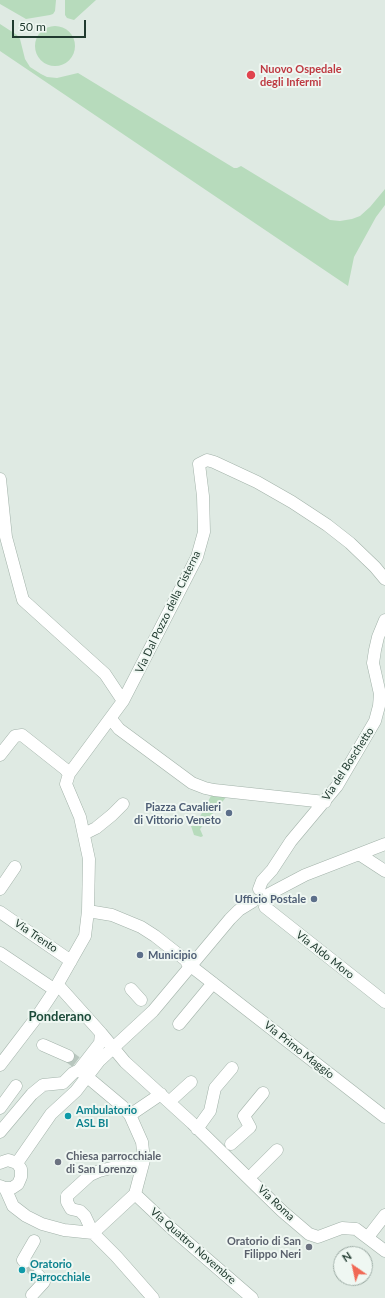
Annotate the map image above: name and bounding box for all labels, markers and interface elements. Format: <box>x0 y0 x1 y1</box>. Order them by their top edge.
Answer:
scale bar <box>14 12 88 38</box>
text: 50 m <box>19 19 46 34</box>
place label: Nuovo Ospedale degli Infermi <box>260 62 342 88</box>
marker: Nuovo Ospedale degli Infermi <box>245 69 257 81</box>
street label: Via Dal Pozzo della Cisterna <box>133 549 203 675</box>
street label: Via del Boschetto <box>319 725 377 803</box>
place label: Piazza Cavalieri di Vittorio Veneto <box>134 800 221 826</box>
marker: Piazza Cavalieri di Vittorio Veneto <box>224 808 234 818</box>
place label: Ufficio Postale <box>235 892 306 906</box>
marker: Ufficio Postale <box>309 894 319 904</box>
street label: Via Trento <box>12 917 60 955</box>
street label: Via Aldo Moro <box>293 928 357 982</box>
place label: Municipio <box>148 948 197 962</box>
marker: Municipio <box>135 950 145 960</box>
district label: Ponderano <box>28 1009 92 1025</box>
street label: Via Primo Maggio <box>261 1019 337 1081</box>
place label: Ambulatorio ASL BI <box>76 1103 137 1129</box>
marker: Ambulatorio ASL BI <box>63 1111 73 1121</box>
place label: Chiesa parrocchiale di San Lorenzo <box>66 1149 161 1175</box>
marker: Chiesa parrocchiale di San Lorenzo <box>53 1157 63 1167</box>
street label: Via Roma <box>255 1183 297 1223</box>
street label: Via Quattro Novembre <box>147 1205 239 1287</box>
place label: Oratorio di San Filippo Neri <box>227 1234 301 1260</box>
marker: Oratorio di San Filippo Neri <box>304 1242 314 1252</box>
north arrow <box>333 1246 373 1286</box>
text: N <box>339 1249 354 1264</box>
place label: Oratorio Parrocchiale <box>30 1257 90 1283</box>
marker: Oratorio Parrocchiale <box>17 1265 27 1275</box>

